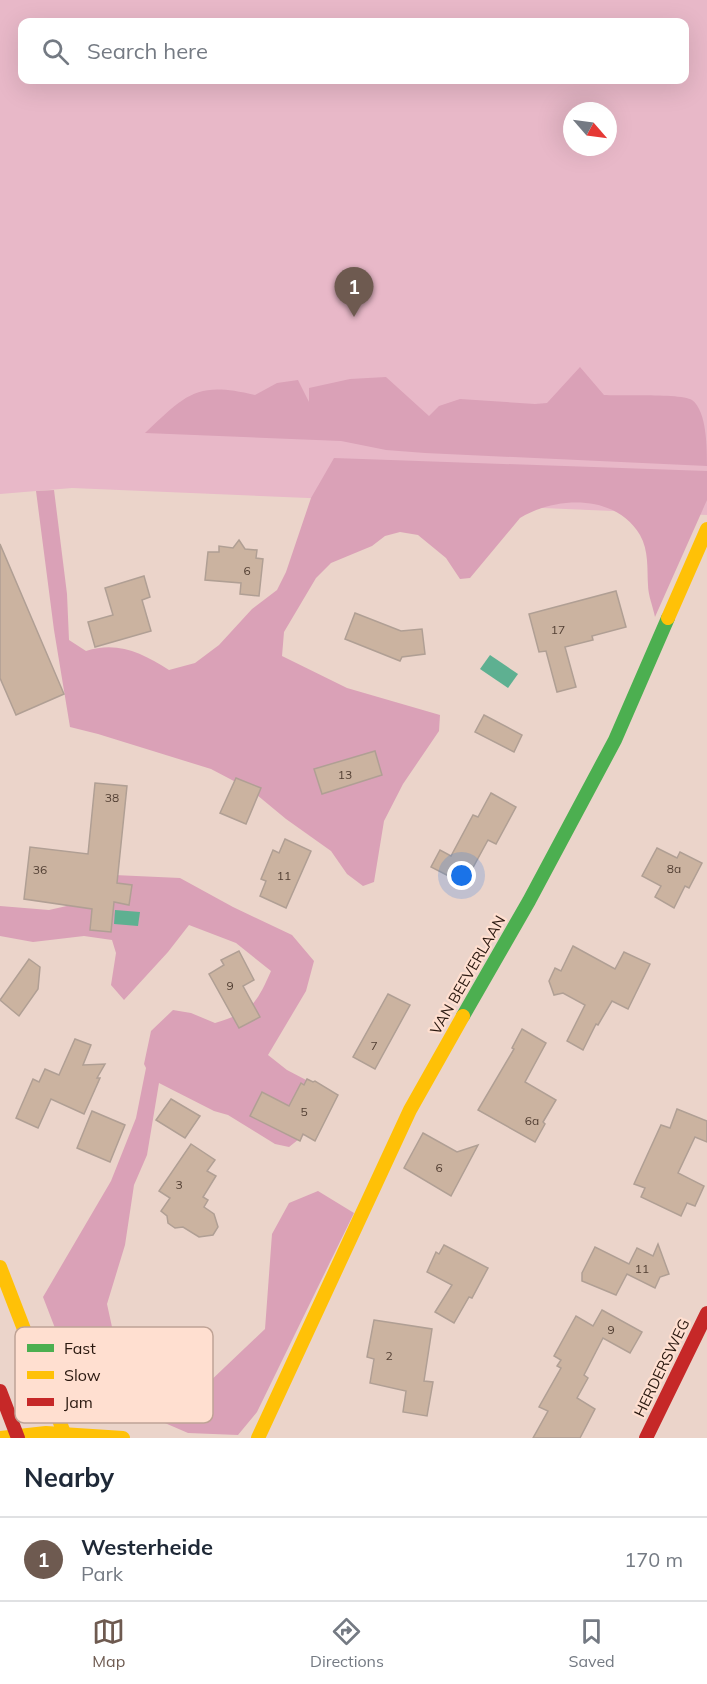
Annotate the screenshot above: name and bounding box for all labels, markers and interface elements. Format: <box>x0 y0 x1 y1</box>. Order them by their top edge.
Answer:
search box <box>18 18 689 84</box>
icon: search <box>39 35 72 68</box>
text: Search here <box>87 37 208 65</box>
north arrow <box>563 102 617 156</box>
pin: 1 <box>334 268 374 317</box>
house number: 6 <box>243 563 251 578</box>
house number: 17 <box>551 622 565 637</box>
house number: 13 <box>338 767 352 782</box>
house number: 38 <box>105 790 119 805</box>
your location <box>447 861 476 890</box>
house number: 8a <box>667 861 681 876</box>
house number: 36 <box>33 862 47 877</box>
house number: 11 <box>277 868 291 883</box>
street label: VAN BEEVERLAAN <box>426 912 509 1038</box>
house number: 9 <box>226 978 234 993</box>
house number: 7 <box>370 1038 378 1053</box>
house number: 5 <box>300 1104 308 1119</box>
house number: 6a <box>525 1113 539 1128</box>
house number: 6 <box>435 1160 443 1175</box>
house number: 3 <box>175 1177 183 1192</box>
house number: 11 <box>635 1261 649 1276</box>
street label: HERDERSWEG <box>630 1316 693 1420</box>
house number: 9 <box>607 1322 615 1337</box>
legend <box>15 1327 213 1423</box>
text: Fast <box>64 1338 96 1358</box>
house number: 2 <box>385 1348 393 1363</box>
text: Slow <box>64 1365 101 1385</box>
text: Jam <box>64 1392 93 1412</box>
text: Nearby <box>24 1461 114 1494</box>
text: Westerheide <box>81 1533 213 1561</box>
text: 1 <box>38 1547 50 1572</box>
text: 170 m <box>624 1547 683 1572</box>
text: Park <box>81 1561 123 1586</box>
tab: Map <box>92 1615 125 1671</box>
tab: Directions <box>310 1615 384 1671</box>
tab: Saved <box>569 1615 615 1671</box>

